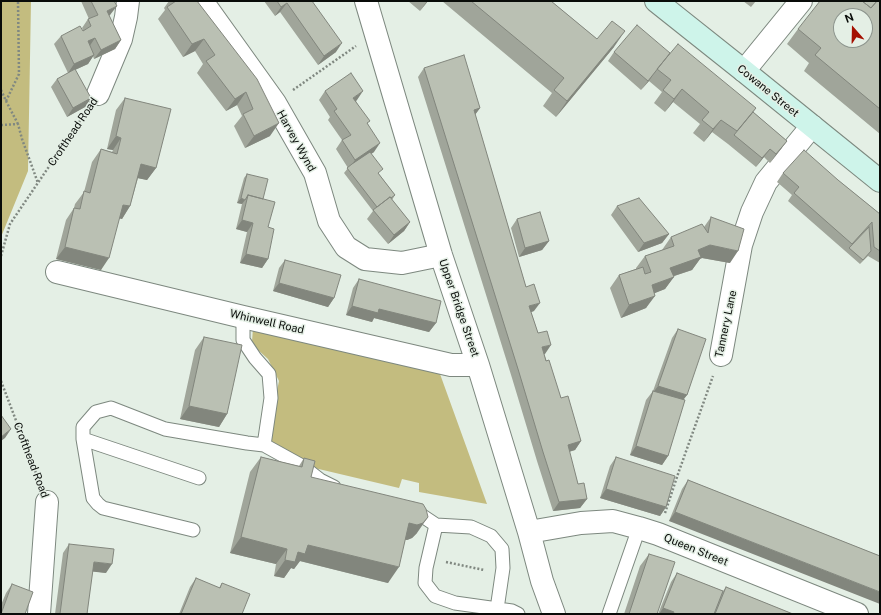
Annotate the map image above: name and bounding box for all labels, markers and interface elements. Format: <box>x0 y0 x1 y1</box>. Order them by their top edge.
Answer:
north arrow <box>833 8 873 48</box>
text: N <box>843 11 855 25</box>
street label: Cowane Street <box>734 62 802 120</box>
street label: Crofthead Road <box>45 95 101 169</box>
street label: Harvey Wynd <box>274 108 318 174</box>
street label: Upper Bridge Street <box>436 257 482 359</box>
street label: Tannery Lane <box>712 289 740 359</box>
street label: Whinwell Road <box>229 307 305 337</box>
street label: Crofthead Road <box>11 420 51 500</box>
street label: Queen Street <box>662 531 730 569</box>

